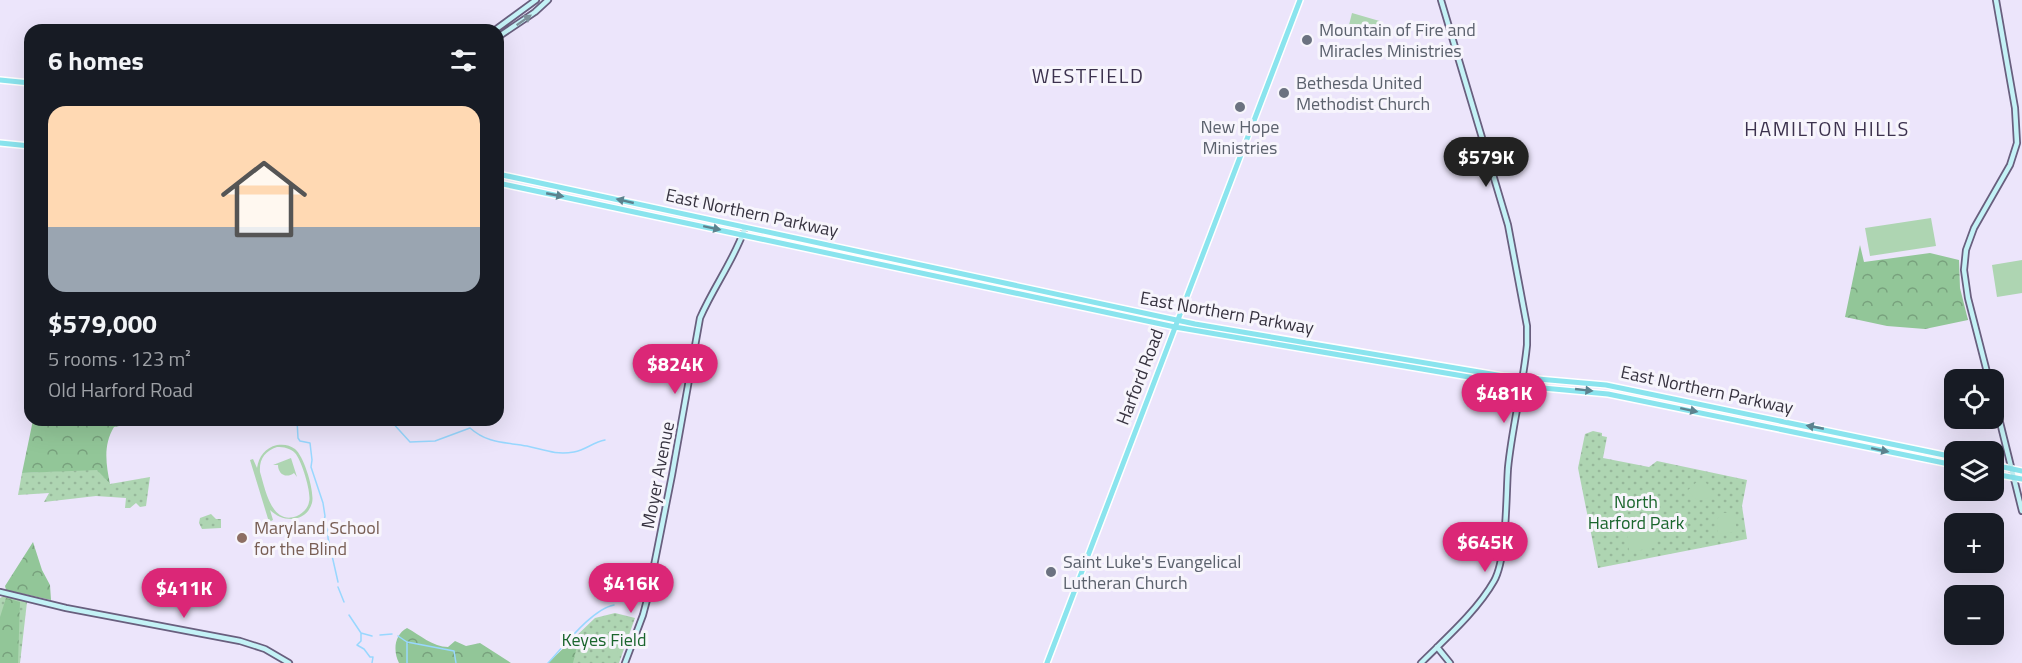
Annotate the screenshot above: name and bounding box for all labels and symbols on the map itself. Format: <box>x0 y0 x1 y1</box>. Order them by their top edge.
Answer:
one-way arrow <box>515 14 531 26</box>
place label: Mountain of Fire and Miracles Ministries <box>1319 16 1476 64</box>
marker: Mountain of Fire and Miracles Ministries <box>1300 33 1314 47</box>
district label: WESTFIELD <box>1032 60 1144 91</box>
place label: Bethesda United Methodist Church <box>1296 69 1430 117</box>
marker: Bethesda United Methodist Church <box>1277 86 1291 100</box>
marker: New Hope Ministries <box>1233 100 1247 114</box>
place label: New Hope Ministries <box>1201 113 1279 161</box>
district label: HAMILTON HILLS <box>1744 113 1910 144</box>
pin: $579K <box>1444 137 1528 188</box>
street label: East Northern Parkway <box>663 181 841 244</box>
one-way arrow <box>546 191 565 200</box>
one-way arrow <box>615 196 634 206</box>
one-way arrow <box>702 223 721 233</box>
street label: East Northern Parkway <box>1138 284 1316 341</box>
street label: Harford Road <box>1109 325 1170 429</box>
pin: $824K <box>633 344 717 395</box>
street label: East Northern Parkway <box>1618 358 1796 421</box>
pin: $481K <box>1462 373 1546 424</box>
one-way arrow <box>1575 385 1594 395</box>
one-way arrow <box>1680 406 1699 415</box>
street label: Moyer Avenue <box>634 419 681 531</box>
one-way arrow <box>1806 422 1824 432</box>
one-way arrow <box>1871 446 1890 455</box>
park label: North Harford Park <box>1588 488 1685 536</box>
place label: Maryland School for the Blind <box>254 514 380 562</box>
pin: $645K <box>1443 522 1527 573</box>
marker: Maryland School for the Blind <box>235 531 249 545</box>
place label: Saint Luke's Evangelical Lutheran Church <box>1063 548 1241 596</box>
pin: $416K <box>589 563 673 614</box>
marker: Saint Luke's Evangelical Lutheran Church <box>1044 565 1058 579</box>
pin: $411K <box>142 568 226 619</box>
park label: Keyes Field <box>561 626 647 653</box>

